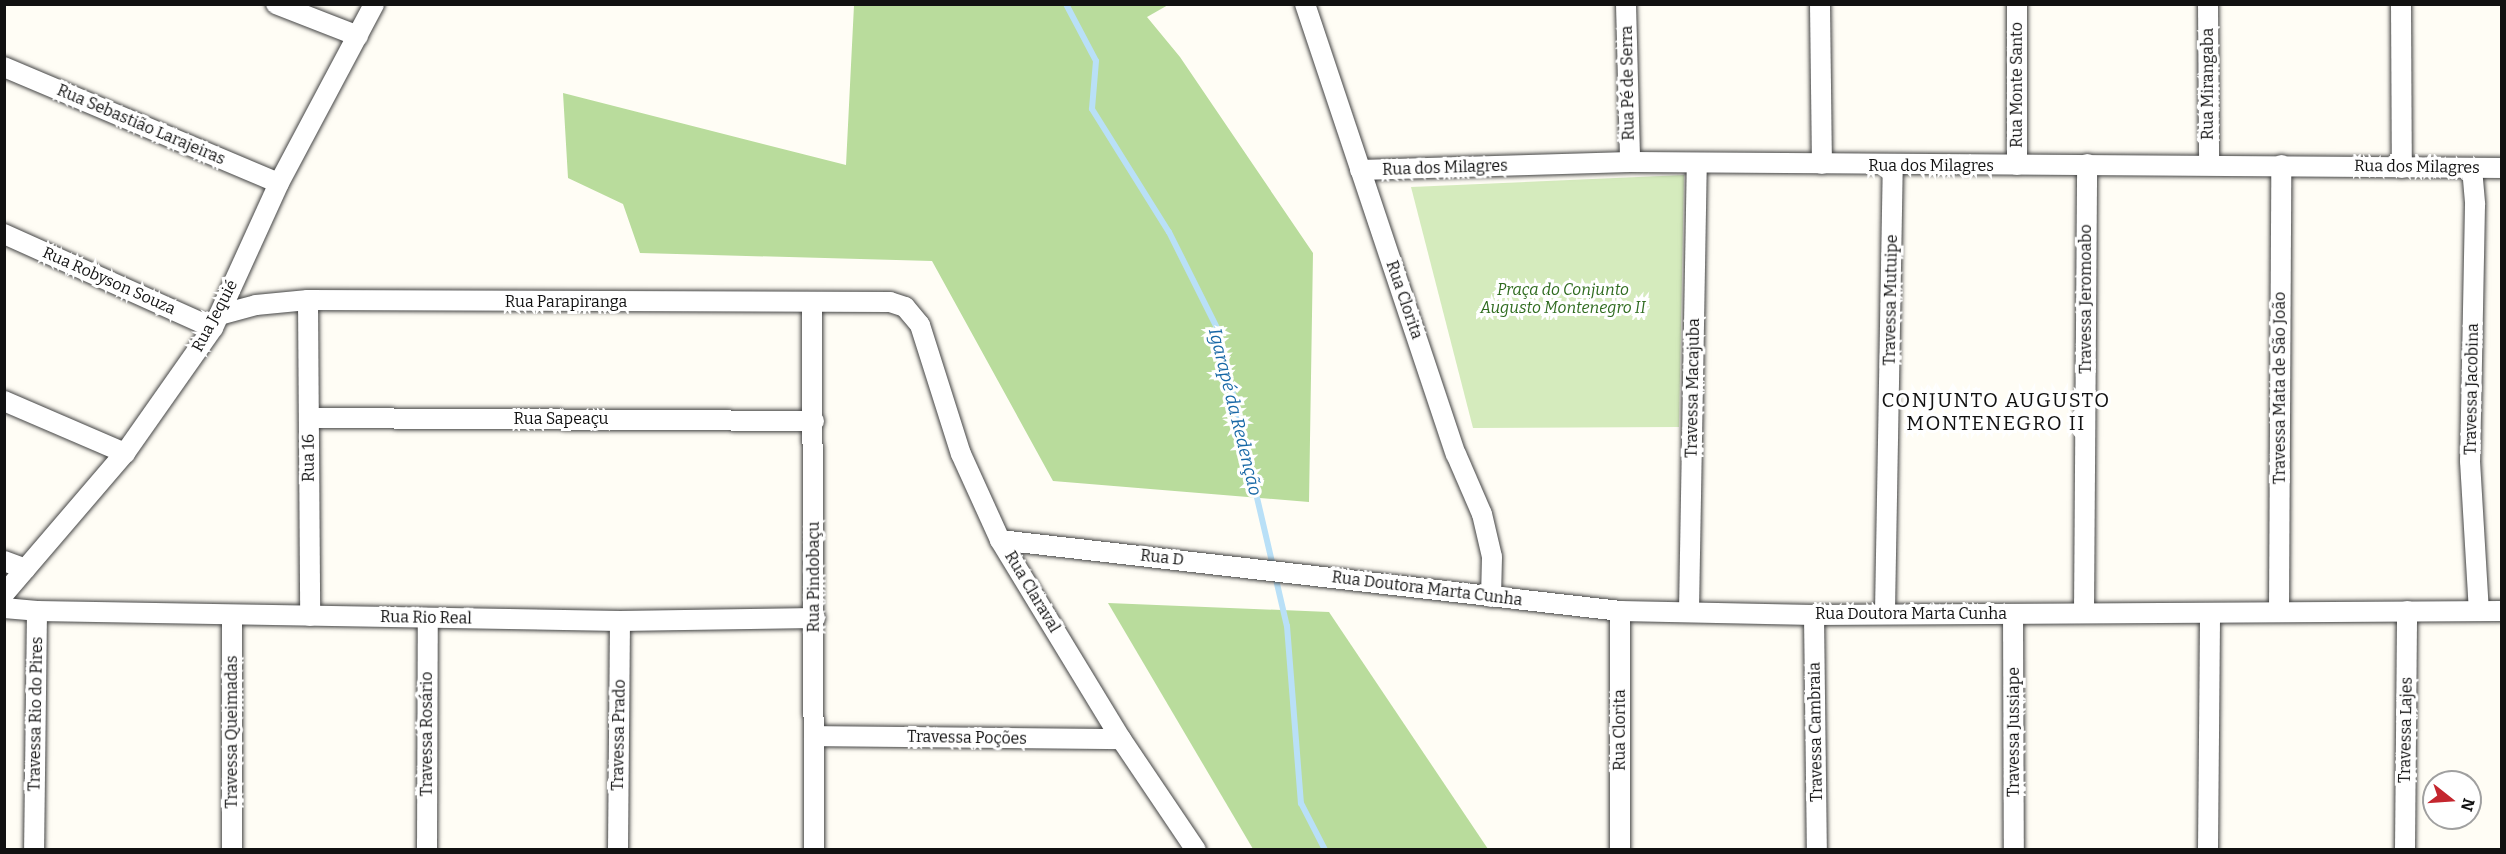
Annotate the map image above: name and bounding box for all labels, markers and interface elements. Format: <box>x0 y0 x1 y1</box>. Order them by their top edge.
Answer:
street label: Rua Monte Santo <box>2007 22 2027 148</box>
street label: Rua Pé de Serra <box>1617 25 1639 141</box>
street label: Rua Mirangaba <box>2198 28 2218 140</box>
street label: Rua Sebastião Larajeiras <box>54 81 228 169</box>
street label: Rua dos Milagres <box>1382 156 1508 180</box>
street label: Rua dos Milagres <box>1868 156 1994 176</box>
street label: Rua dos Milagres <box>2354 156 2480 178</box>
street label: Travessa Jeromoabo <box>2076 224 2096 374</box>
street label: Travessa Mutuipe <box>1880 234 1902 366</box>
street label: Rua Robyson Souza <box>40 243 178 319</box>
street label: Rua Clorita <box>1382 258 1426 342</box>
street label: Rua Jequié <box>188 277 242 355</box>
park label: Praça do Conjunto Augusto Montenegro II <box>1480 280 1646 318</box>
street label: Rua Parapiranga <box>505 292 627 312</box>
street label: Travessa Mata de São João <box>2270 292 2290 484</box>
street label: Travessa Macajuba <box>1682 318 1704 458</box>
street label: Travessa Jacobina <box>2461 323 2483 455</box>
water label: Igarapé da Redenção <box>1204 326 1266 498</box>
district label: CONJUNTO AUGUSTO MONTENEGRO II <box>1881 388 2111 435</box>
street label: Rua Sapeaçu <box>513 409 609 429</box>
street label: Rua 16 <box>299 434 319 482</box>
street label: Rua Pindobaçu <box>804 522 824 632</box>
street label: Rua D <box>1139 546 1185 570</box>
street label: Rua Claraval <box>1000 548 1064 636</box>
street label: Rua Doutora Marta Cunha <box>1331 568 1523 610</box>
street label: Rua Doutora Marta Cunha <box>1815 604 2007 624</box>
street label: Rua Rio Real <box>380 608 472 628</box>
street label: Travessa Rio do Pires <box>25 637 47 791</box>
street label: Travessa Queimadas <box>222 655 242 809</box>
street label: Travessa Cambraia <box>1805 662 1827 802</box>
street label: Travessa Jussiape <box>2004 667 2024 797</box>
street label: Travessa Rosário <box>417 672 437 796</box>
street label: Travessa Lajes <box>2395 677 2417 783</box>
street label: Travessa Prado <box>608 679 630 791</box>
street label: Rua Clorita <box>1610 689 1630 771</box>
street label: Travessa Poções <box>907 727 1027 749</box>
north arrow <box>2422 770 2482 830</box>
text: N <box>2457 796 2479 814</box>

